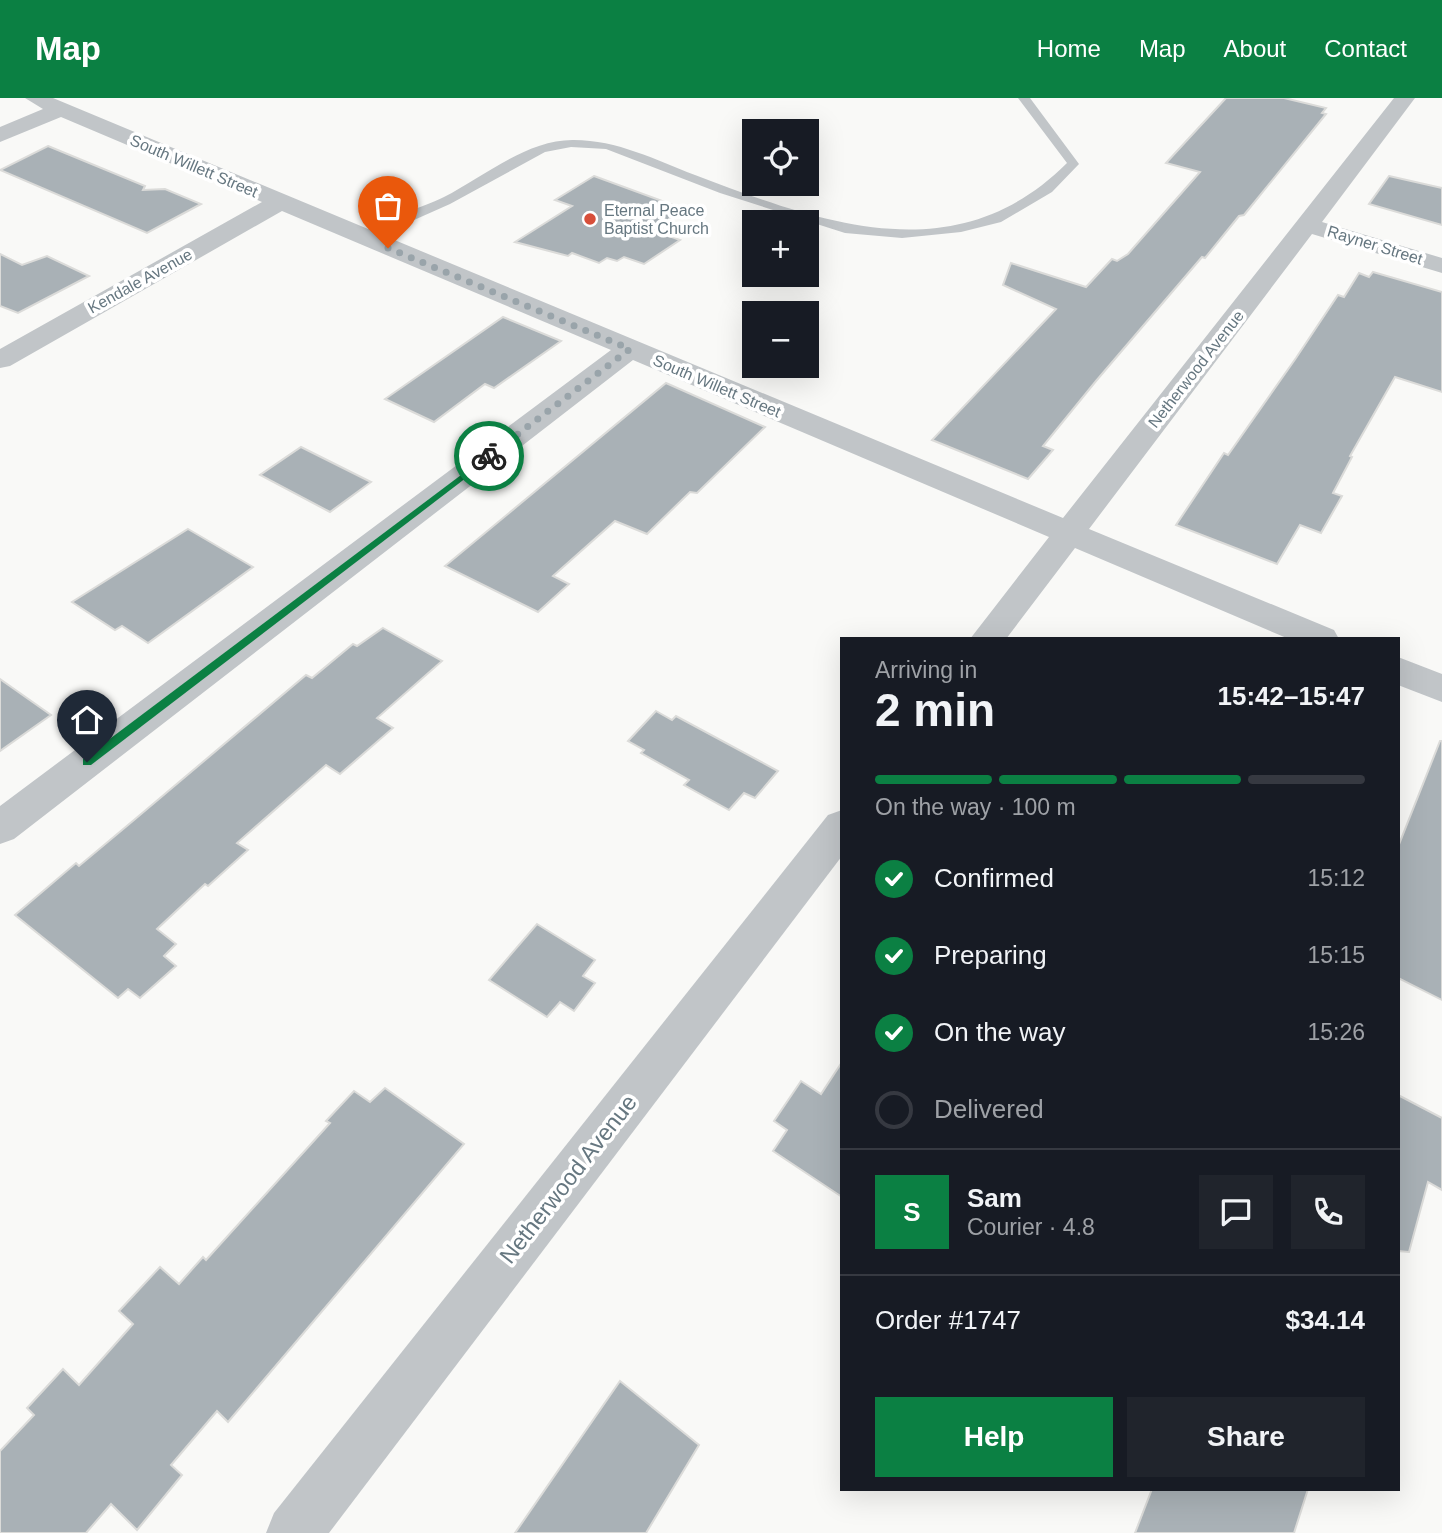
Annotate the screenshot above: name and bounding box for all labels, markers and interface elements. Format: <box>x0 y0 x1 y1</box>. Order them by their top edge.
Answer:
text: Map <box>35 30 101 67</box>
text: Home <box>1037 35 1101 62</box>
text: Map <box>1139 35 1186 62</box>
text: About <box>1224 35 1286 62</box>
text: Contact <box>1324 35 1407 62</box>
map controls <box>742 119 819 378</box>
button: locate <box>742 119 819 196</box>
street label: South Willett Street <box>128 131 261 201</box>
pin <box>358 176 418 248</box>
icon: bag <box>369 187 407 225</box>
place label: Eternal Peace Baptist Church <box>604 202 709 237</box>
button: + <box>742 210 819 287</box>
marker: Eternal Peace Baptist Church <box>582 211 598 227</box>
street label: Rayner Street <box>1325 222 1425 268</box>
street label: Kendale Avenue <box>85 245 195 317</box>
button: − <box>742 301 819 378</box>
street label: Netherwood Avenue <box>1145 307 1247 431</box>
street label: South Willett Street <box>651 351 784 421</box>
courier <box>454 421 524 491</box>
icon: bike <box>470 437 508 475</box>
text: Arriving in <box>875 657 977 683</box>
text: 15:42–15:47 <box>1218 681 1365 711</box>
text: 2 min <box>875 684 995 736</box>
pin <box>57 690 117 762</box>
icon: home <box>68 701 106 739</box>
text: On the way · 100 m <box>875 794 1076 820</box>
icon: check <box>875 860 913 898</box>
text: Confirmed <box>934 863 1054 893</box>
text: 15:12 <box>1307 865 1365 891</box>
icon: check <box>875 937 913 975</box>
text: Preparing <box>934 940 1047 970</box>
text: 15:15 <box>1307 942 1365 968</box>
icon: check <box>875 1014 913 1052</box>
text: On the way <box>934 1017 1066 1047</box>
text: 15:26 <box>1307 1019 1365 1045</box>
street label: Netherwood Avenue <box>494 1090 642 1268</box>
text: Delivered <box>934 1094 1044 1124</box>
button: chat <box>1199 1175 1273 1249</box>
button: phone <box>1291 1175 1365 1249</box>
text: Sam <box>967 1183 1022 1213</box>
text: S <box>903 1197 921 1227</box>
text: Courier · 4.8 <box>967 1214 1095 1240</box>
text: Order #1747 <box>875 1305 1021 1335</box>
text: $34.14 <box>1285 1305 1365 1335</box>
button: Help <box>875 1397 1113 1477</box>
button: Share <box>1127 1397 1365 1477</box>

